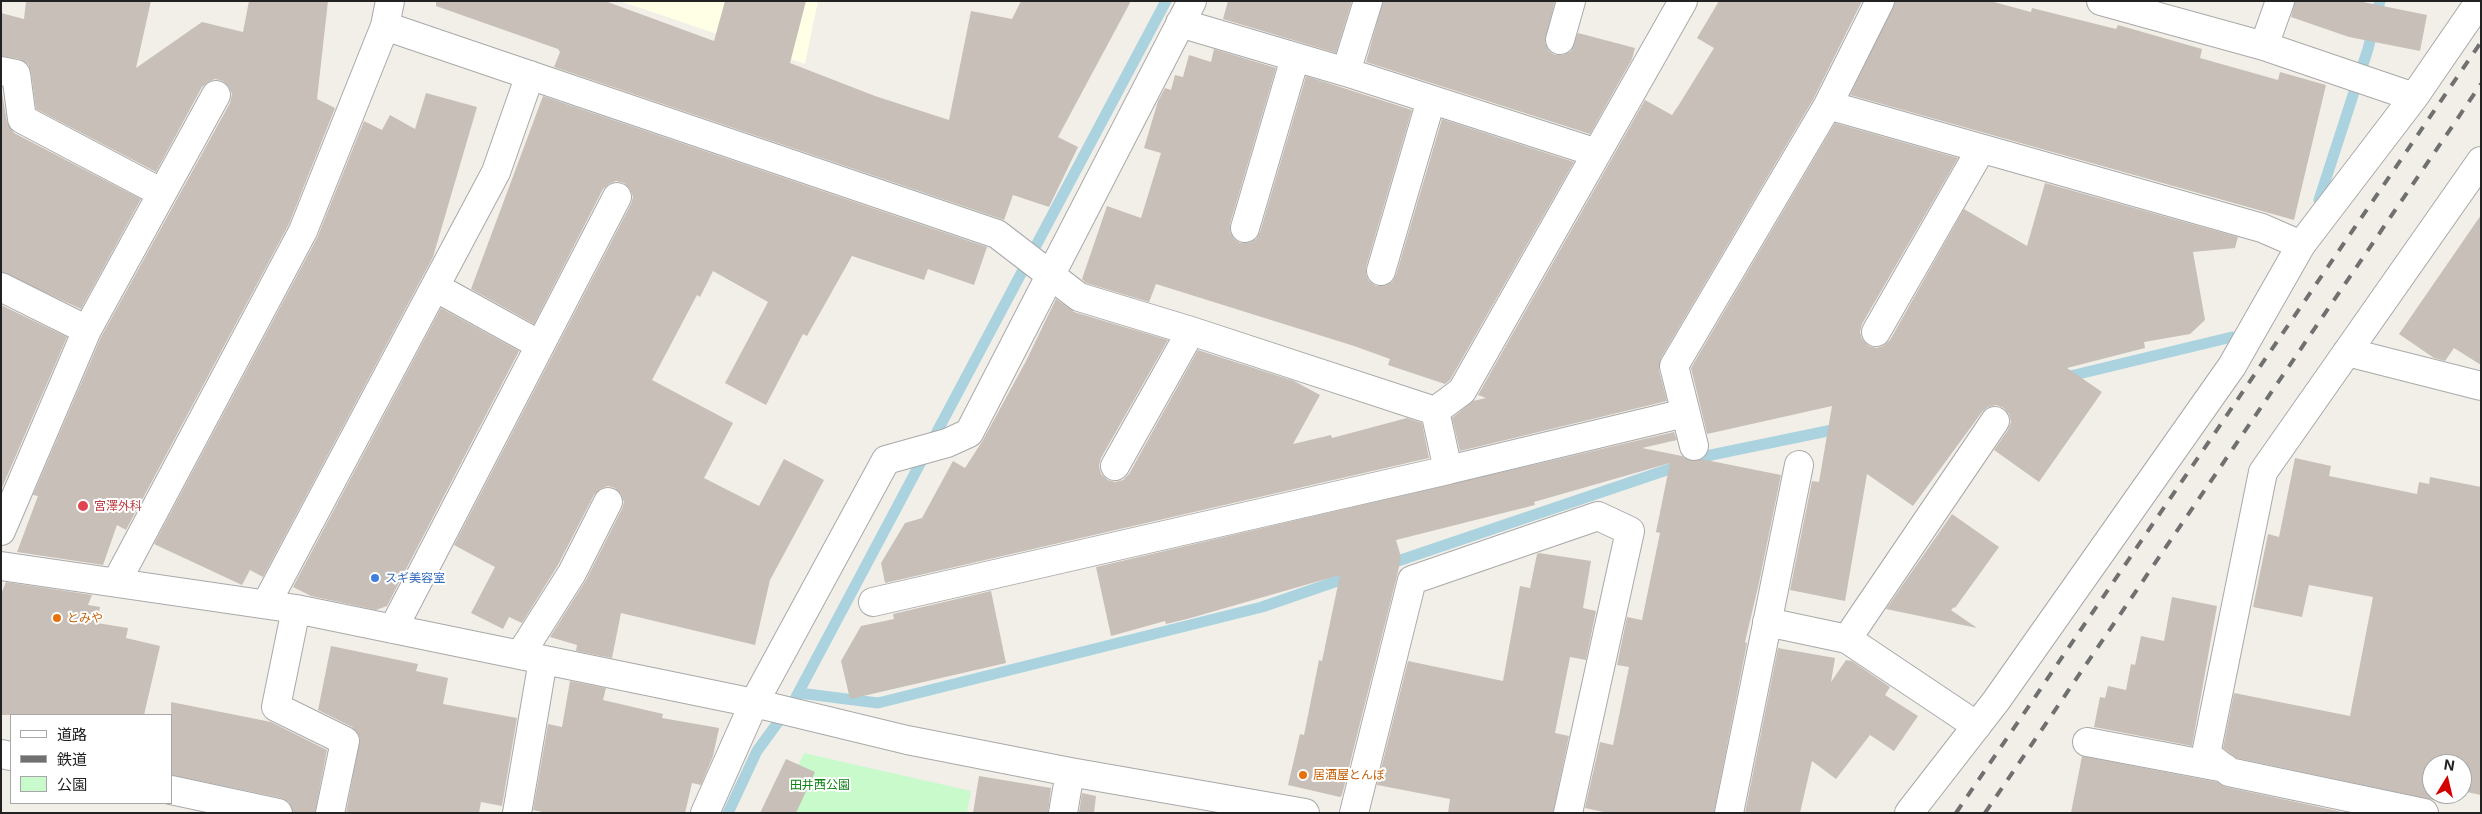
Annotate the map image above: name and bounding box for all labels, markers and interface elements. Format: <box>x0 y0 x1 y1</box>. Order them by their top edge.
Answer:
marker: 宮澤外科 <box>76 499 90 513</box>
place label: 宮澤外科 <box>94 499 142 513</box>
place label: スギ美容室 <box>385 571 445 585</box>
marker: スギ美容室 <box>369 572 381 584</box>
place label: とみや <box>67 611 103 625</box>
marker: とみや <box>51 612 63 624</box>
legend <box>10 714 172 804</box>
text: 道路 <box>57 725 87 744</box>
text: 鉄道 <box>57 750 87 769</box>
north arrow <box>2422 754 2472 804</box>
text: N <box>2443 755 2456 774</box>
place label: 居酒屋とんぼ <box>1313 768 1385 782</box>
marker: 居酒屋とんぼ <box>1297 769 1309 781</box>
text: 公園 <box>57 775 87 794</box>
park label: 田井西公園 <box>790 778 850 792</box>

